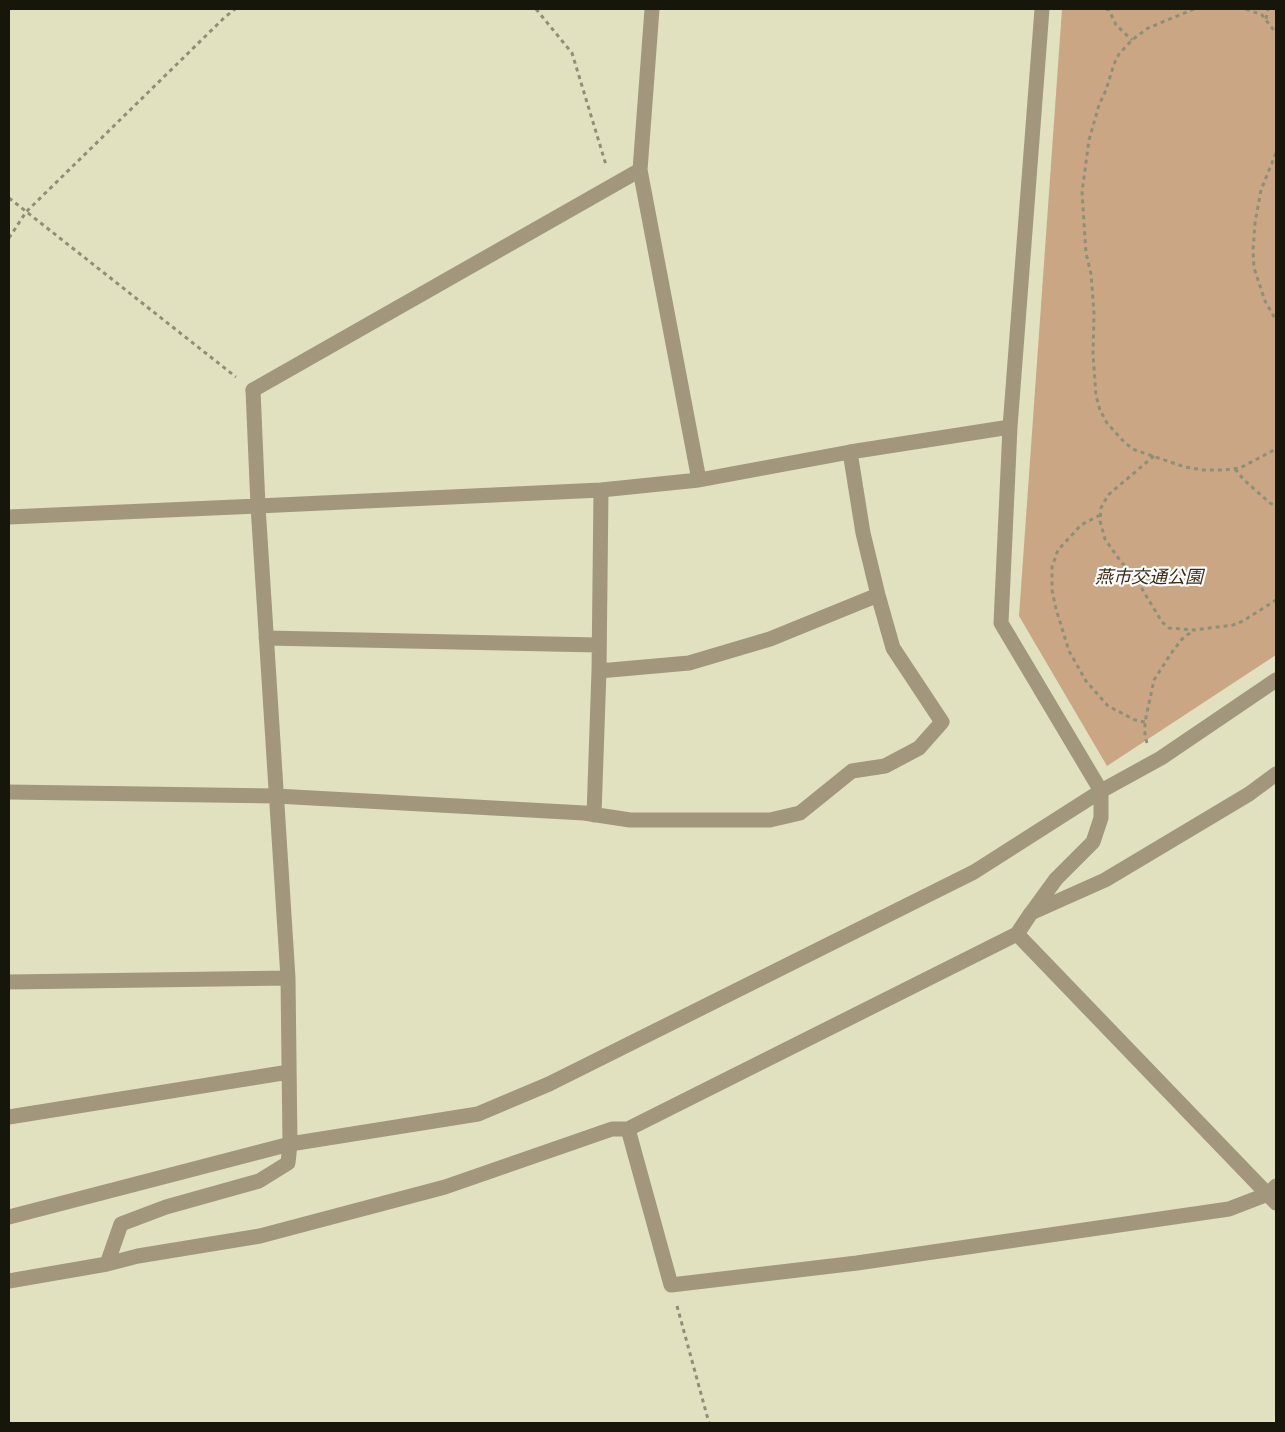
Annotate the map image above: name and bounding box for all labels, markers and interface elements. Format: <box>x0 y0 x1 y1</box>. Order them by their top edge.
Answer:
park label: 燕市交通公園 <box>1095 567 1203 589</box>

